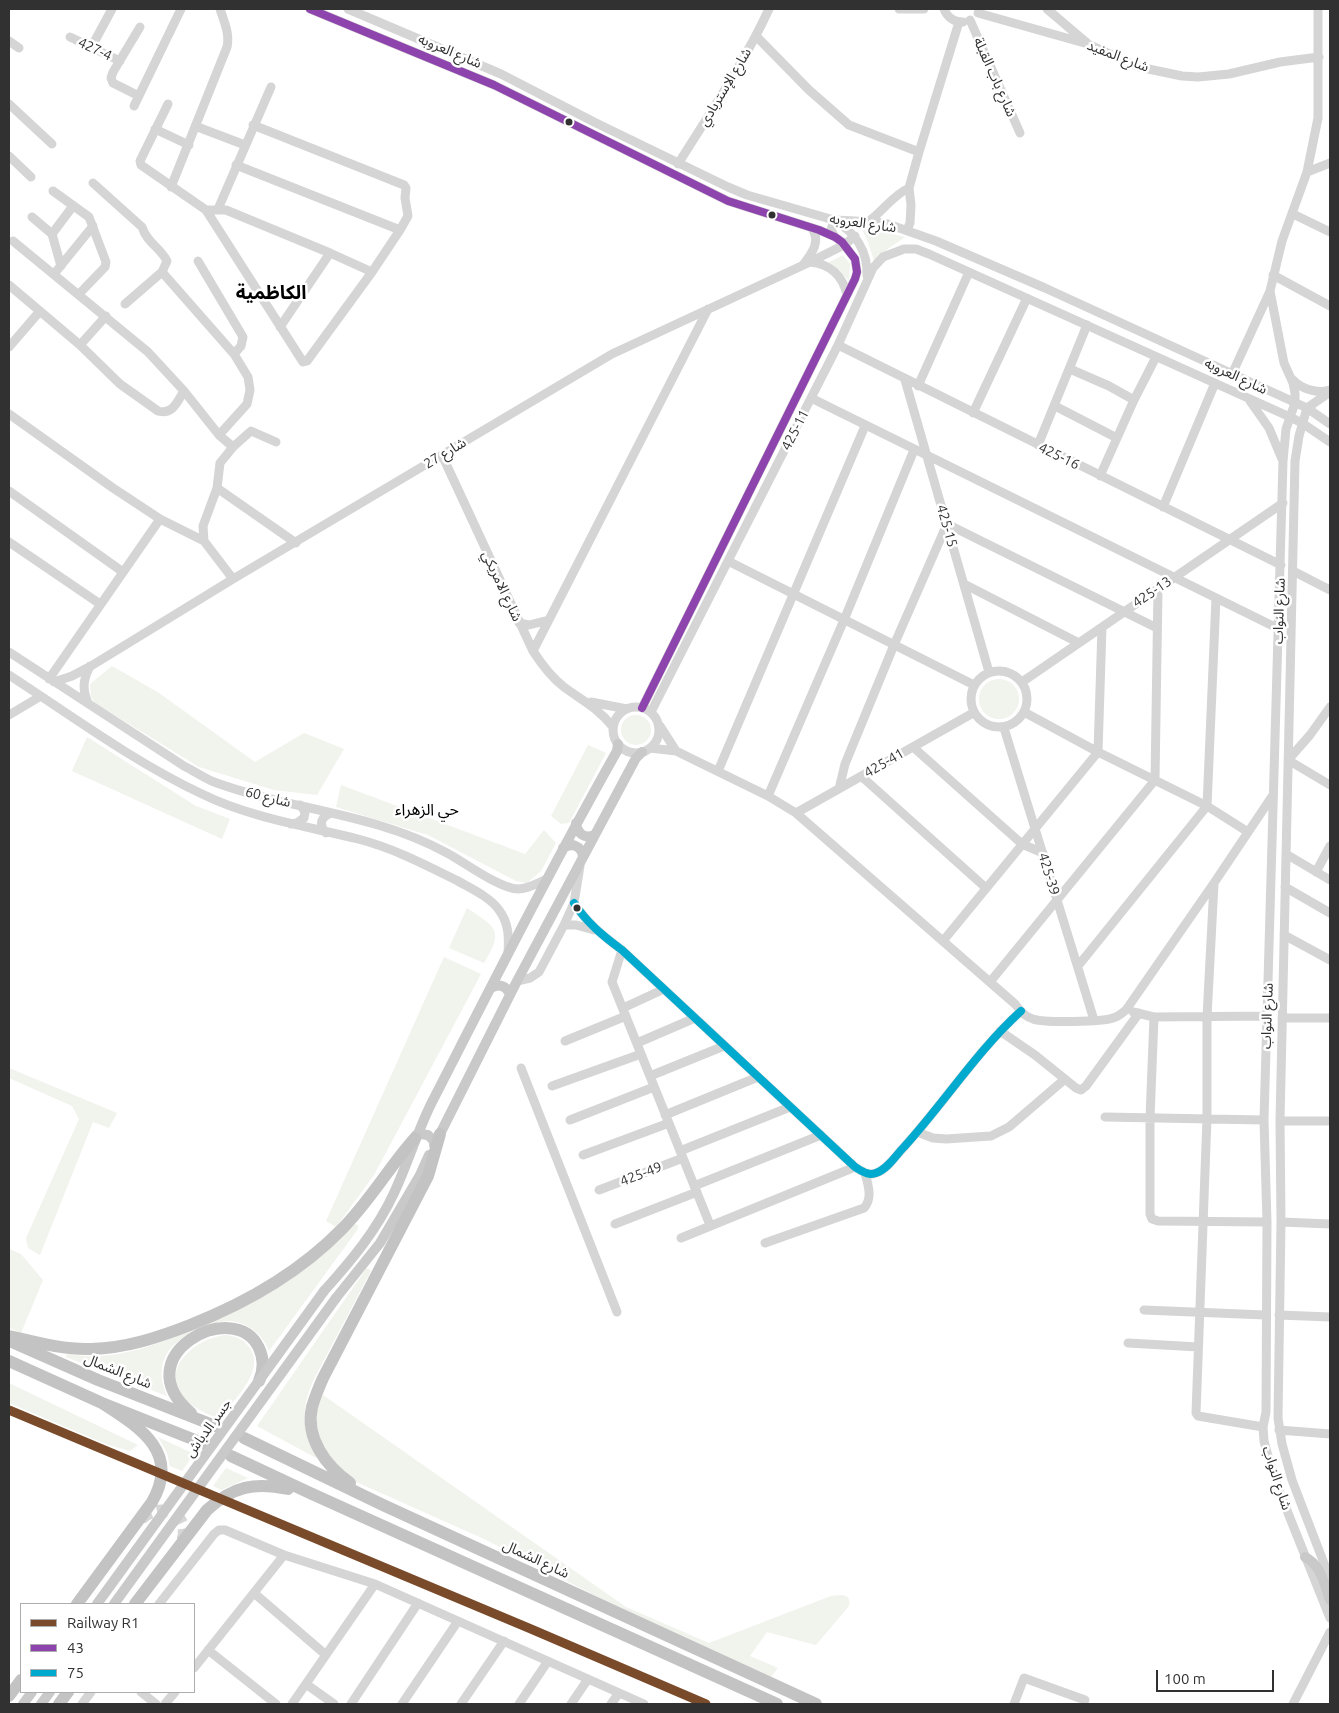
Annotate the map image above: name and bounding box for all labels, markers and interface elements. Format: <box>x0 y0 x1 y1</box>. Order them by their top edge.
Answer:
street label: شارع العروبه <box>416 30 484 72</box>
street label: 427-4 <box>75 34 115 64</box>
street label: شارع باب القبلة <box>970 35 1020 119</box>
street label: شارع المفيد <box>1085 36 1151 76</box>
street label: شارع الإستربادي <box>695 45 755 129</box>
unlabelled marker <box>564 117 574 127</box>
unlabelled marker <box>767 210 777 220</box>
street label: شارع العروبه <box>829 210 897 236</box>
district label: الكاظمية <box>236 282 306 304</box>
street label: شارع العروبه <box>1202 354 1270 398</box>
street label: 425-11 <box>778 407 812 453</box>
street label: شارع 27 <box>421 434 469 472</box>
street label: 425-16 <box>1036 439 1082 473</box>
street label: 425-15 <box>933 503 961 549</box>
street label: شارع الامريكي <box>478 548 526 624</box>
street label: 425-13 <box>1129 573 1175 611</box>
street label: شارع النواب <box>1269 578 1289 644</box>
street label: 425-41 <box>861 745 907 781</box>
street label: شارع 60 <box>244 783 292 811</box>
district label: حي الزهراء <box>395 800 459 820</box>
street label: 425-39 <box>1035 851 1063 897</box>
unlabelled marker <box>572 903 582 913</box>
street label: شارع النواب <box>1257 983 1277 1049</box>
street label: 425-49 <box>618 1158 664 1190</box>
street label: شارع الشمال <box>82 1350 154 1392</box>
street label: جسر الدباش <box>181 1396 235 1460</box>
street label: شارع النواب <box>1259 1444 1295 1512</box>
street label: شارع الشمال <box>500 1536 572 1582</box>
legend <box>20 1603 195 1693</box>
text: Railway R1 <box>67 1614 139 1631</box>
text: 43 <box>67 1639 84 1656</box>
scale bar <box>1159 1660 1276 1692</box>
text: 75 <box>67 1664 84 1681</box>
text: 100 m <box>1164 1670 1206 1687</box>

